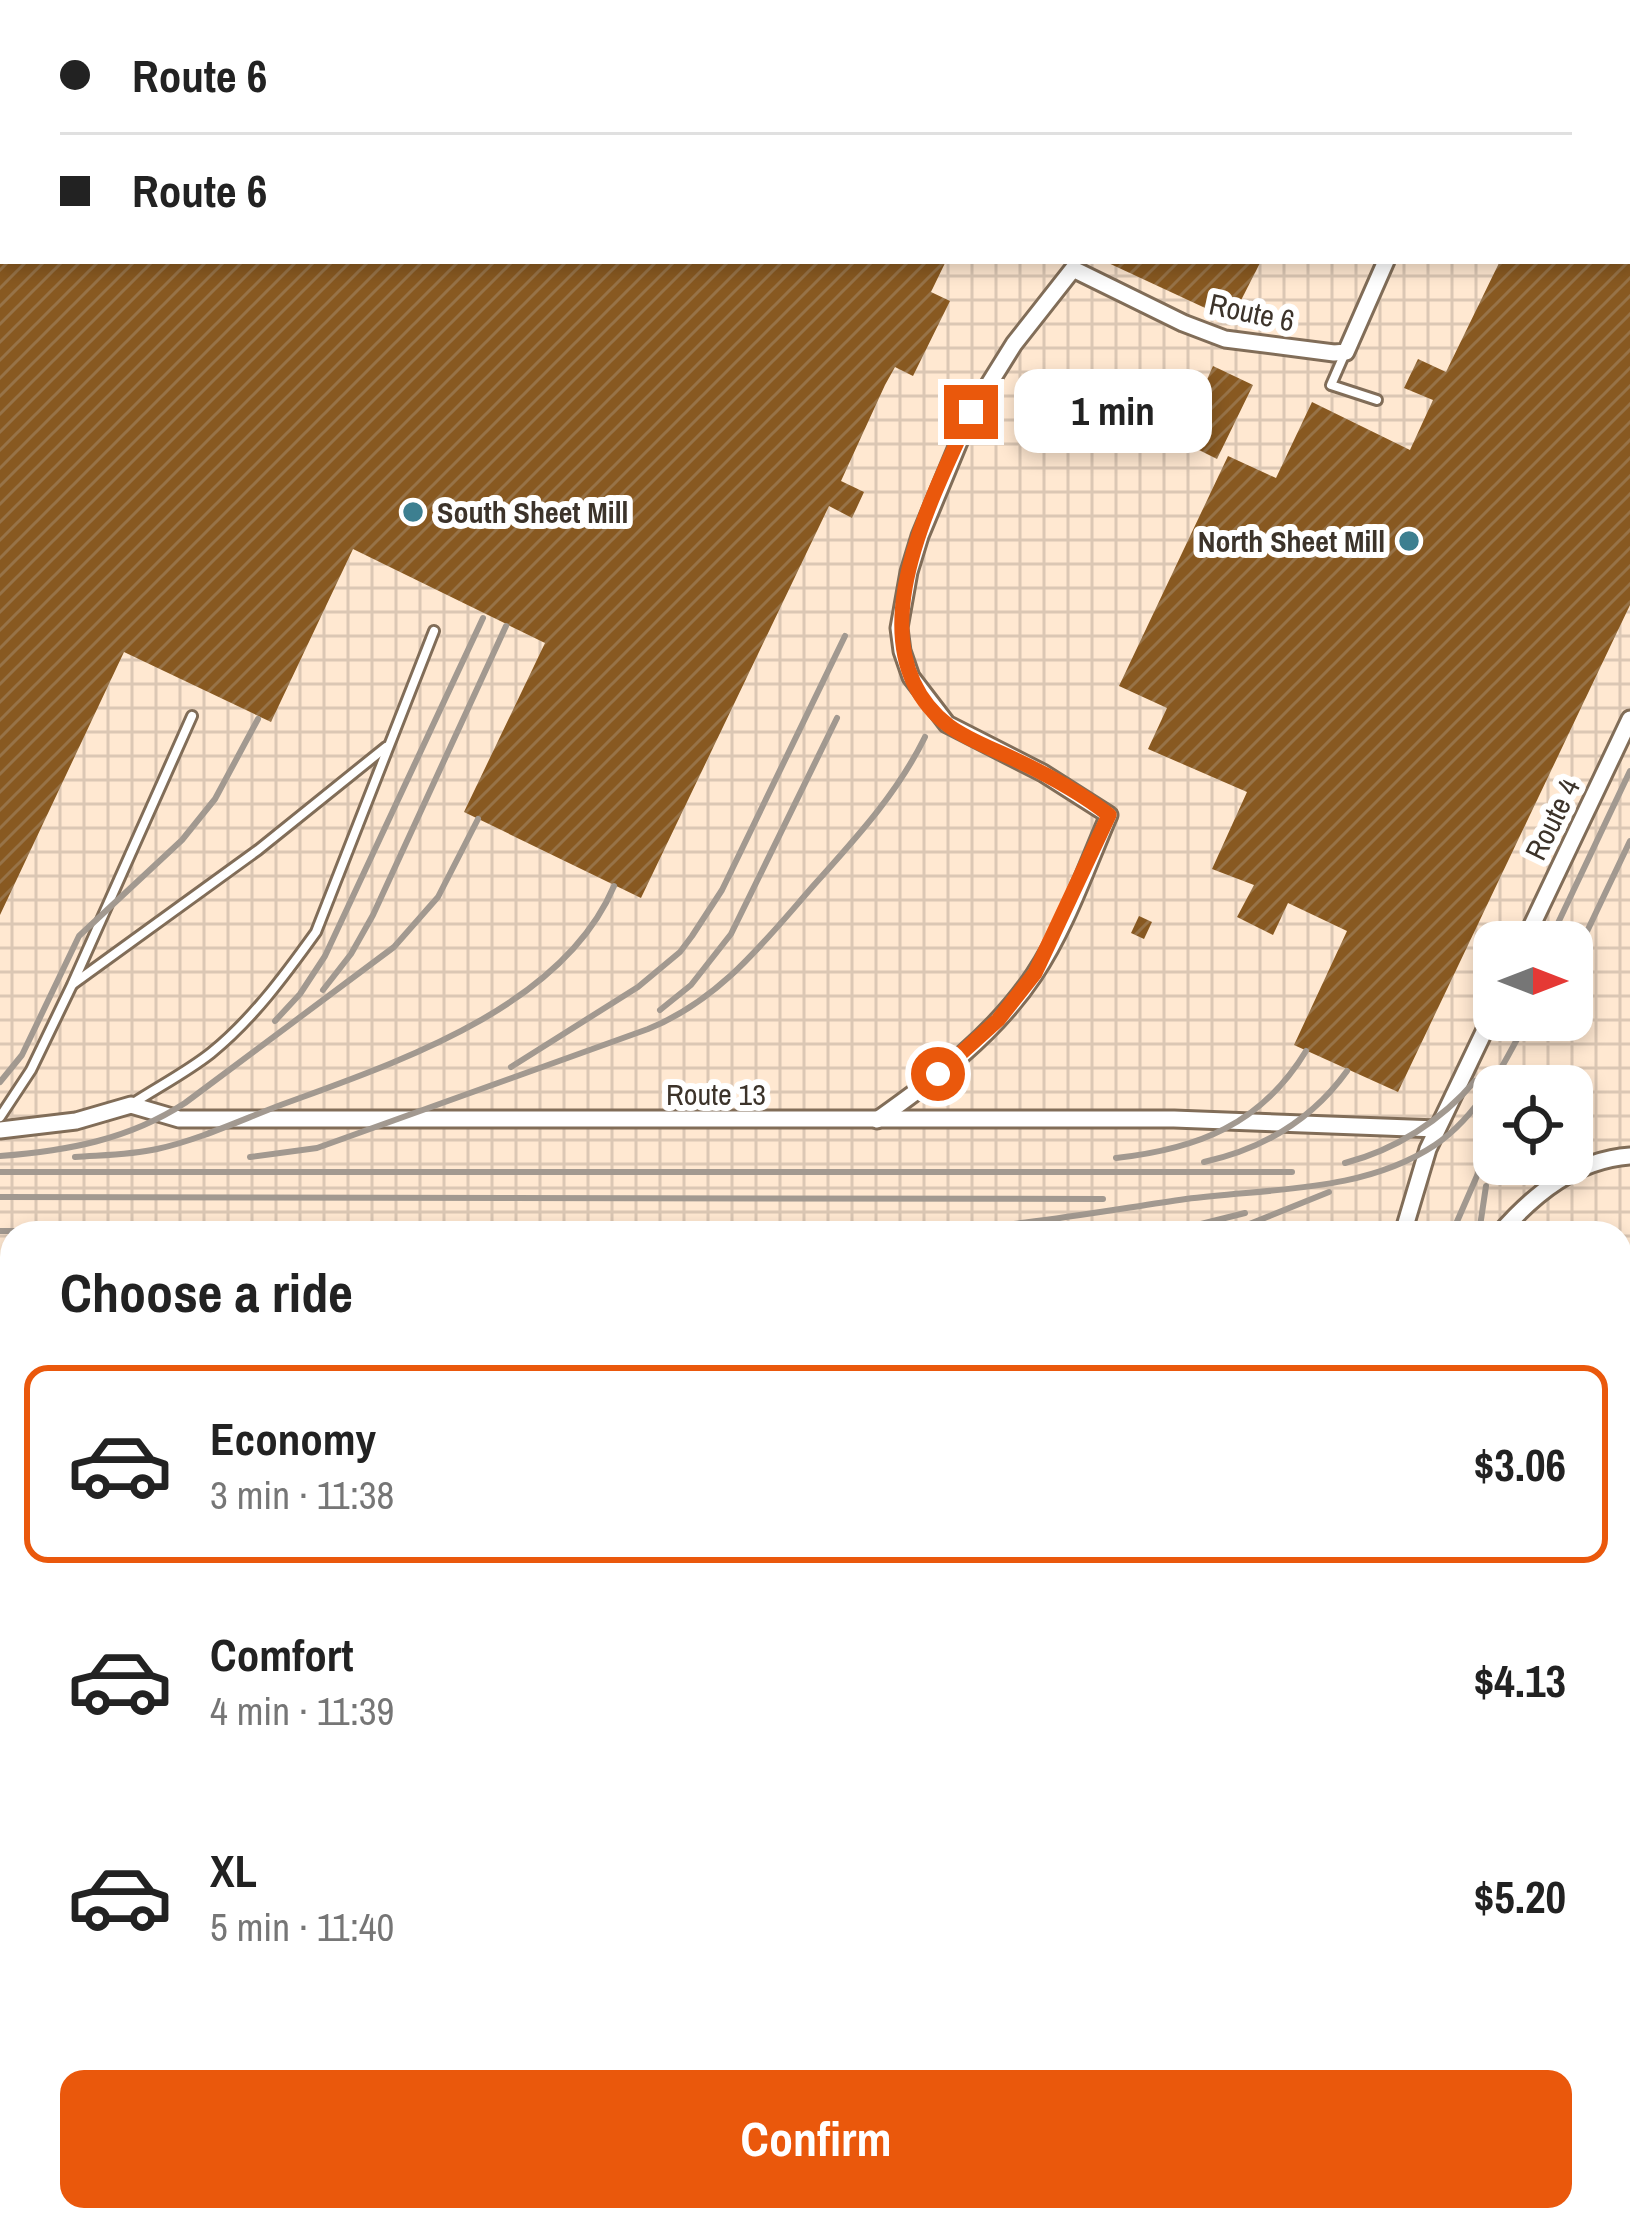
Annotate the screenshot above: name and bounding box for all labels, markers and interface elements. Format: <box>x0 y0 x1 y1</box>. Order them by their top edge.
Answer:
text: Route 6 <box>132 45 267 106</box>
text: Route 6 <box>132 160 267 221</box>
street label: Route 6 <box>1206 283 1298 341</box>
callout: 1 min <box>1013 370 1211 454</box>
route end <box>944 385 998 439</box>
text: 1 min <box>1071 385 1155 437</box>
place label: South Sheet Mill <box>437 492 628 532</box>
marker: South Sheet Mill <box>400 499 426 525</box>
place label: North Sheet Mill <box>1198 521 1385 561</box>
marker: North Sheet Mill <box>1396 528 1422 554</box>
street label: Route 4 <box>1515 771 1589 866</box>
north arrow <box>1473 921 1593 1041</box>
map controls <box>1473 921 1593 1185</box>
route start <box>911 1047 965 1101</box>
button: locate <box>1473 1065 1593 1185</box>
street label: Route 13 <box>666 1074 766 1114</box>
text: Choose a ride <box>60 1256 353 1329</box>
text: Economy <box>210 1408 376 1469</box>
icon: car <box>66 1410 174 1518</box>
text: $3.06 <box>1474 1434 1566 1495</box>
text: 3 min · 11:38 <box>210 1469 394 1521</box>
text: Comfort <box>210 1624 353 1685</box>
icon: car <box>66 1626 174 1734</box>
text: $4.13 <box>1474 1650 1566 1711</box>
text: 4 min · 11:39 <box>210 1685 394 1737</box>
text: XL <box>210 1840 257 1901</box>
icon: car <box>66 1842 174 1950</box>
text: $5.20 <box>1474 1866 1566 1927</box>
text: 5 min · 11:40 <box>210 1901 394 1953</box>
button: Confirm <box>60 2070 1572 2208</box>

